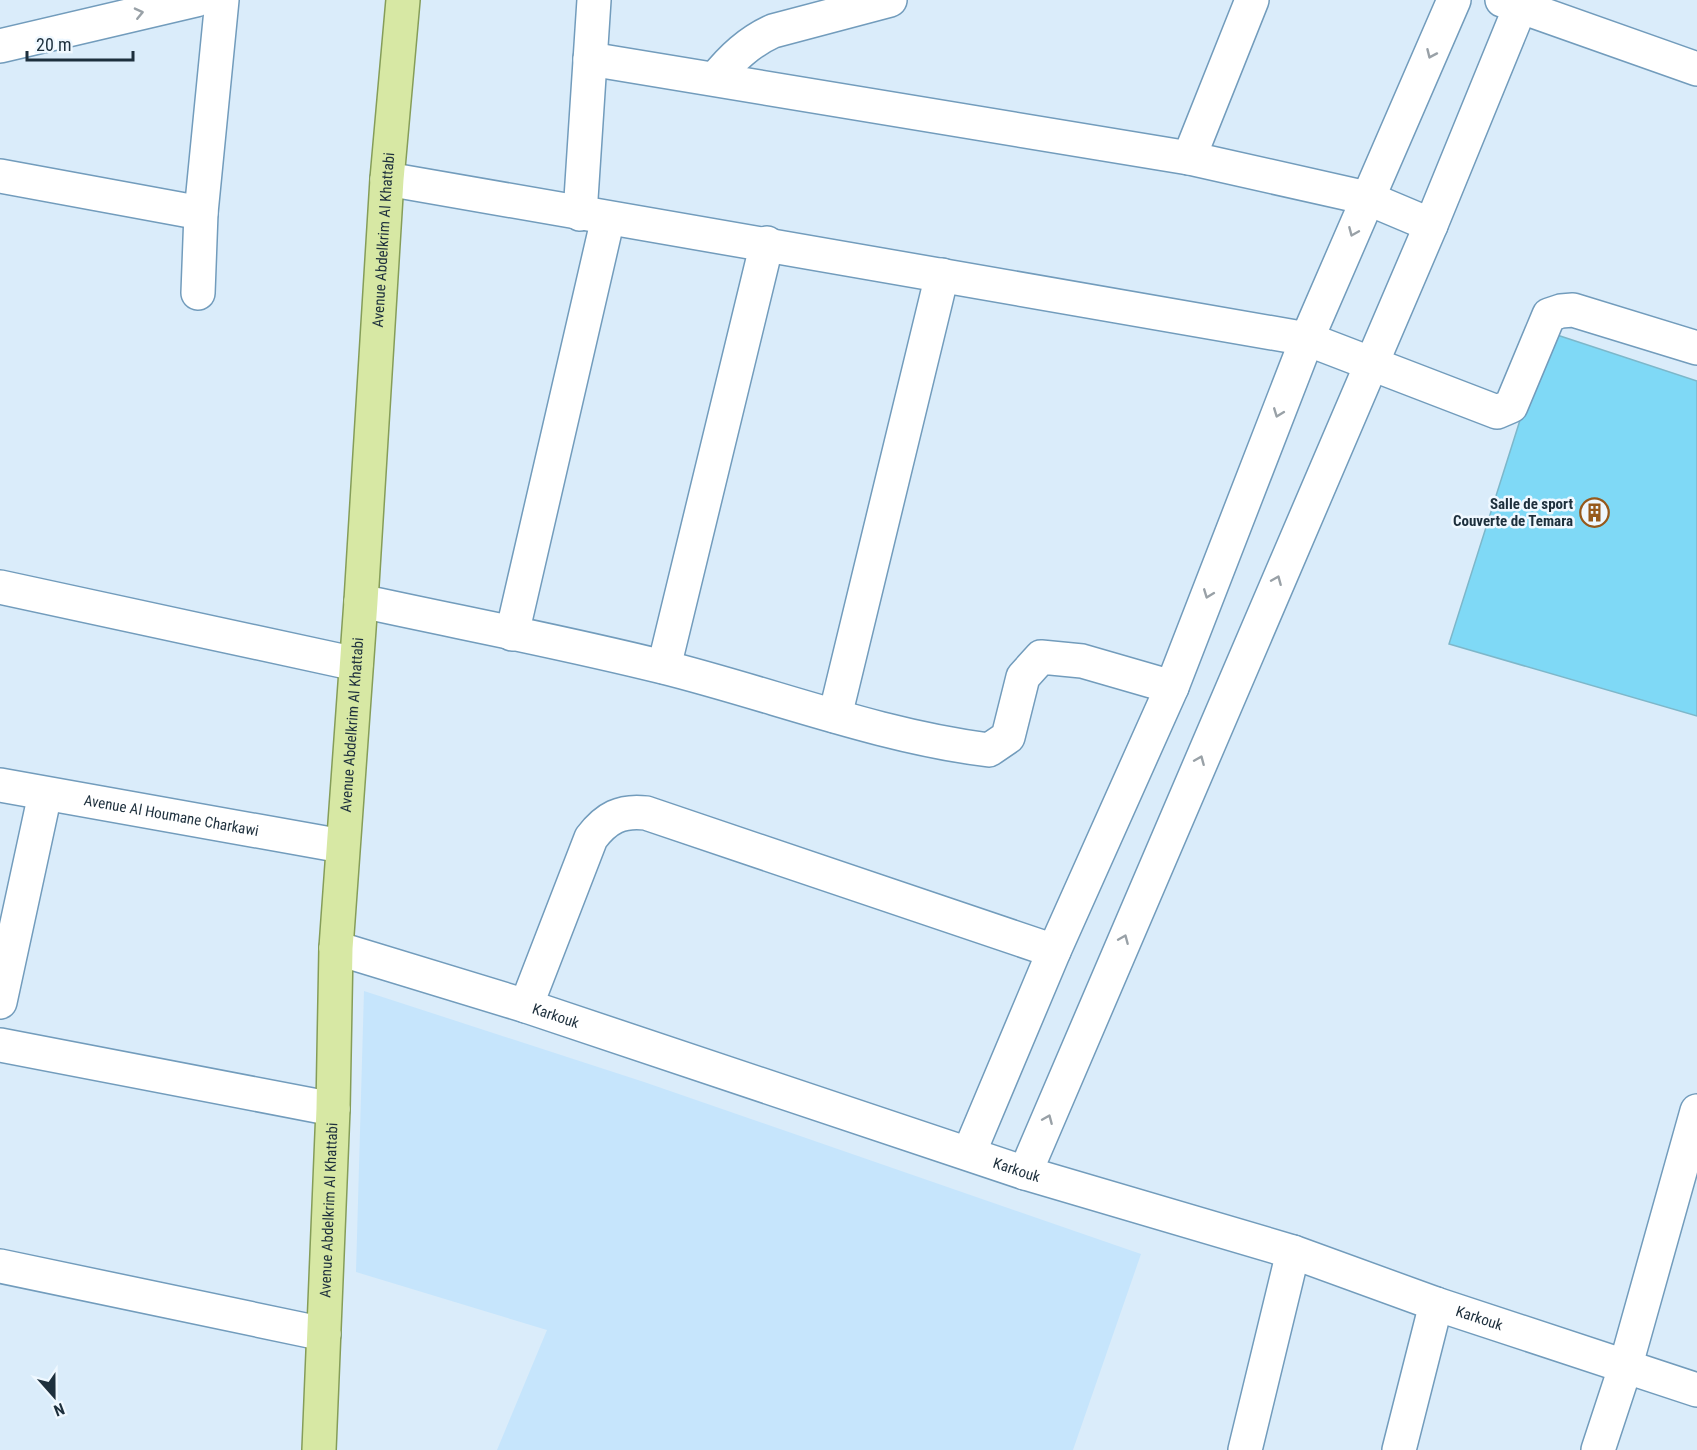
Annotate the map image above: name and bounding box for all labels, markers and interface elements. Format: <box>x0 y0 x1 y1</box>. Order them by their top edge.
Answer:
one-way arrow <box>134 8 144 21</box>
scale bar <box>27 24 134 62</box>
text: 20 m <box>36 34 71 55</box>
one-way arrow <box>1426 47 1438 58</box>
street label: Avenue Abdelkrim Al Khattabi <box>369 152 398 328</box>
one-way arrow <box>1348 226 1360 237</box>
one-way arrow <box>1273 407 1286 417</box>
place label: Salle de sport Couverte de Temara <box>1453 495 1573 530</box>
building icon: Salle de sport Couverte de Temara <box>1578 497 1610 529</box>
one-way arrow <box>1270 576 1282 587</box>
one-way arrow <box>1203 588 1215 599</box>
street label: Avenue Abdelkrim Al Khattabi <box>337 637 367 813</box>
one-way arrow <box>1193 755 1205 766</box>
street label: Avenue Al Houmane Charkawi <box>82 791 260 840</box>
one-way arrow <box>1117 935 1129 946</box>
street label: Karkouk <box>530 1000 582 1032</box>
one-way arrow <box>1041 1114 1053 1125</box>
street label: Avenue Abdelkrim Al Khattabi <box>316 1122 341 1298</box>
street label: Karkouk <box>991 1154 1042 1186</box>
street label: Karkouk <box>1454 1302 1505 1334</box>
north arrow <box>24 1366 84 1426</box>
text: N <box>51 1399 67 1420</box>

